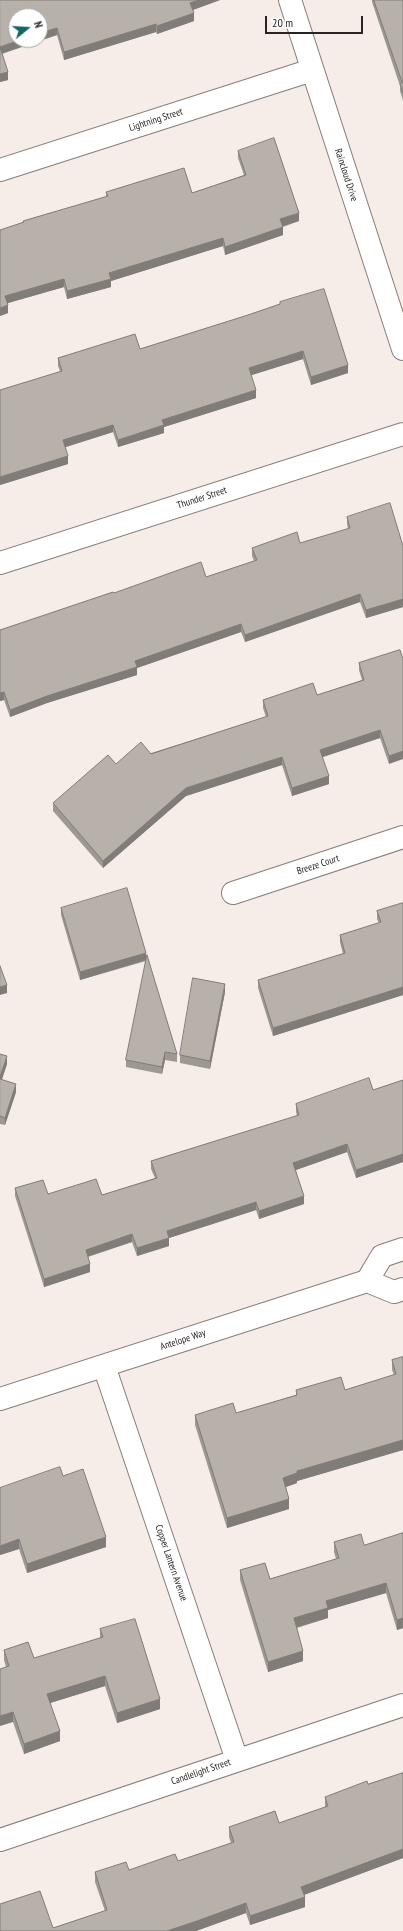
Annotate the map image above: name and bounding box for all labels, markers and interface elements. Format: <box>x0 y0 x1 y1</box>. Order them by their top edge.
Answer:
north arrow <box>8 8 48 48</box>
scale bar <box>267 8 365 34</box>
text: 20 m <box>272 15 293 30</box>
text: N <box>31 20 46 30</box>
street label: Lightning Street <box>128 106 184 134</box>
street label: Raincloud Drive <box>332 147 360 203</box>
street label: Thunder Street <box>176 484 228 512</box>
street label: Breeze Court <box>295 852 341 878</box>
street label: Antelope Way <box>159 1327 207 1353</box>
street label: Copper Lantern Avenue <box>152 1523 190 1603</box>
street label: Candlelight Street <box>170 1756 232 1788</box>

